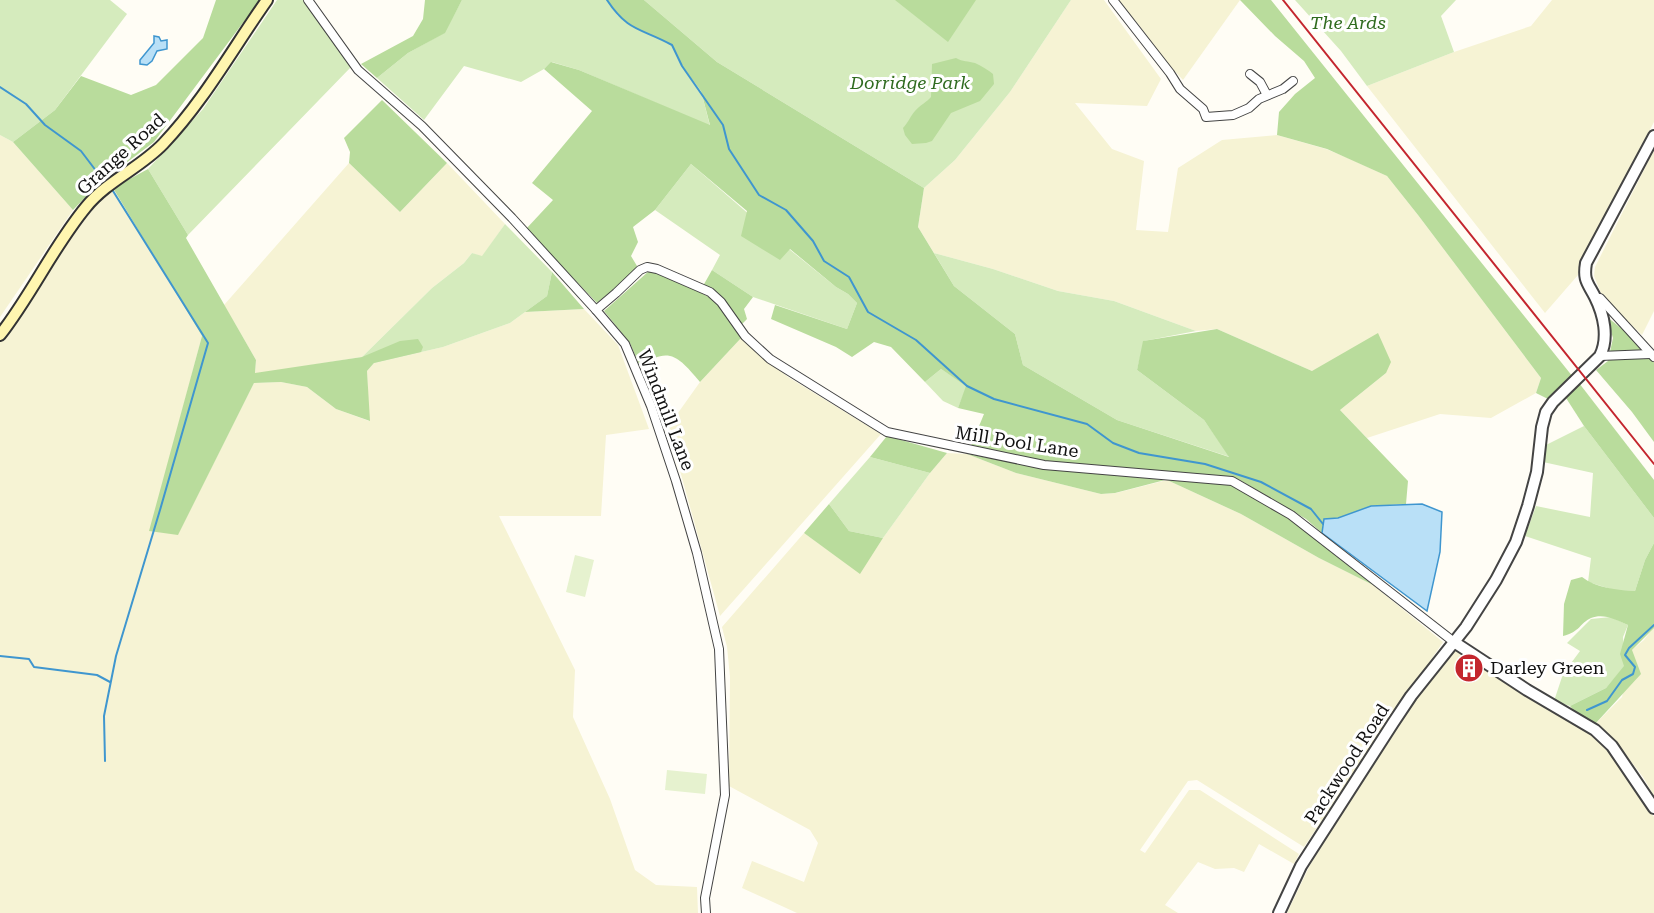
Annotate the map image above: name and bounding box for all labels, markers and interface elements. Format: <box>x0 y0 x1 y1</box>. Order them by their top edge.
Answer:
park label: The Ards <box>1310 12 1386 33</box>
park label: Dorridge Park <box>849 72 970 93</box>
street label: Grange Road <box>72 108 169 199</box>
street label: Windmill Lane <box>634 347 699 473</box>
street label: Mill Pool Lane <box>954 421 1080 462</box>
building icon: Darley Green <box>1453 652 1485 684</box>
place label: Darley Green <box>1490 657 1605 678</box>
street label: Packwood Road <box>1300 699 1393 828</box>

